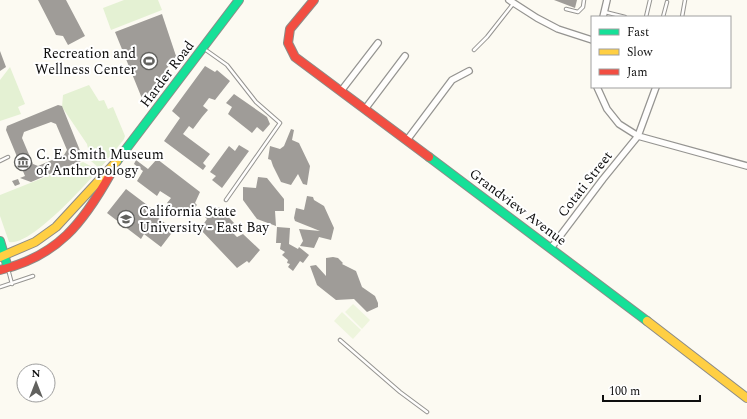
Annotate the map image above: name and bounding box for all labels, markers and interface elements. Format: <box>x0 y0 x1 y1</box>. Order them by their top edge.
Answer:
legend <box>591 16 731 88</box>
text: Fast <box>627 23 649 42</box>
street label: Harder Road <box>135 36 199 112</box>
place label: Recreation and Wellness Center <box>35 43 136 80</box>
text: Slow <box>627 43 653 62</box>
sports icon: Recreation and Wellness Center <box>139 51 159 71</box>
text: Jam <box>627 63 648 82</box>
place label: C. E. Smith Museum of Anthropology <box>36 144 164 181</box>
street label: Cotati Street <box>552 146 618 222</box>
museum icon: C. E. Smith Museum of Anthropology <box>13 152 33 172</box>
street label: Grandview Avenue <box>465 163 571 251</box>
place label: California State University - East Bay <box>139 201 270 238</box>
school or university icon: California State University - East Bay <box>116 209 136 229</box>
north arrow <box>16 363 56 403</box>
text: N <box>32 365 41 382</box>
scale bar <box>603 377 700 403</box>
text: 100 m <box>609 382 640 401</box>

